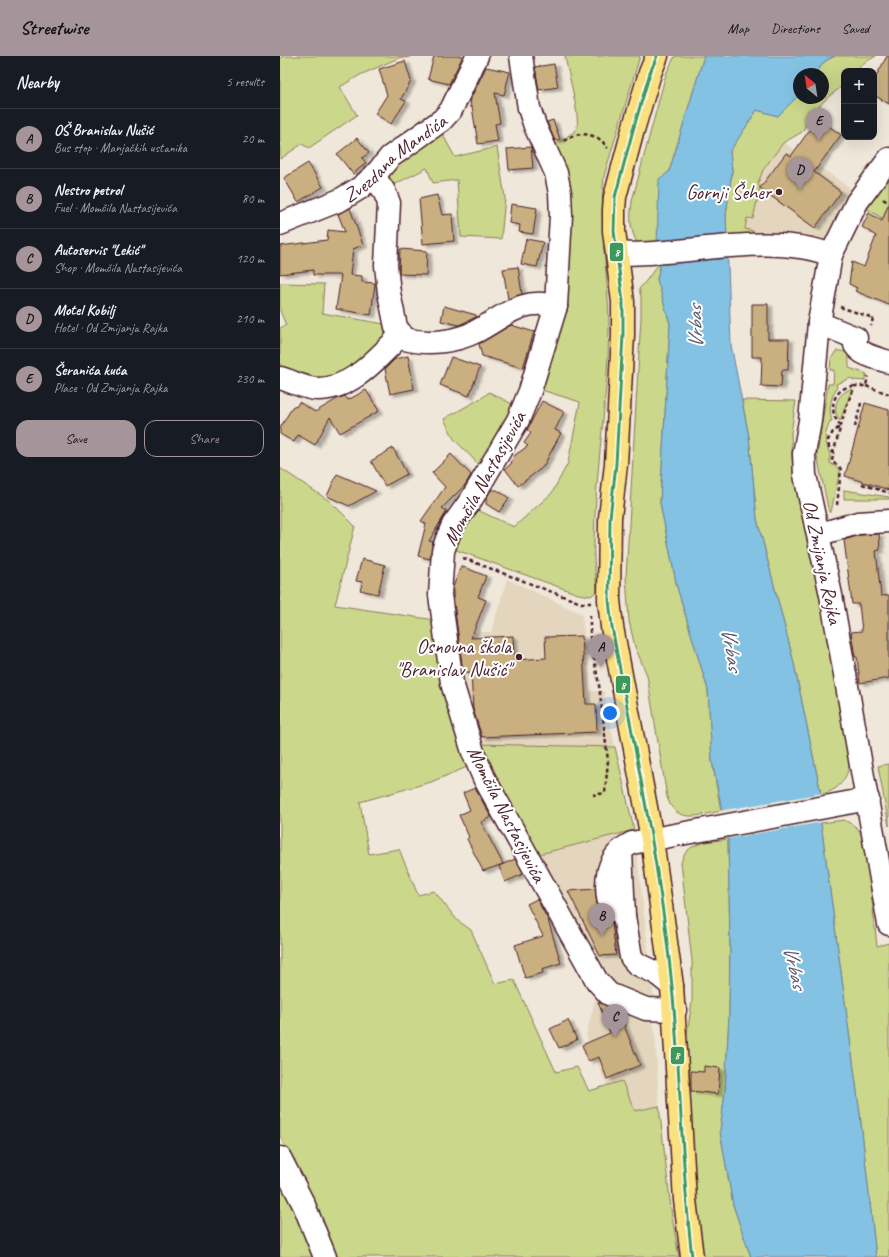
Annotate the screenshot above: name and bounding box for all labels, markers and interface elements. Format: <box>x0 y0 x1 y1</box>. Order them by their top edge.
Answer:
text: Streetwise <box>20 16 88 40</box>
text: Map <box>728 20 749 37</box>
text: Directions <box>771 20 820 37</box>
text: Saved <box>842 20 869 37</box>
north arrow <box>793 68 829 104</box>
map controls <box>841 68 877 140</box>
button: + <box>841 68 877 104</box>
text: Nearby <box>16 72 59 93</box>
text: 5 results <box>226 74 264 90</box>
button: − <box>841 104 877 140</box>
street label: Zvezdana Mandića <box>339 108 453 208</box>
pin: E <box>806 108 832 141</box>
text: OŠ Branislav Nušić <box>54 121 153 140</box>
text: A <box>26 131 32 147</box>
text: 20 m <box>242 131 264 147</box>
text: Bus stop · Manjačkih ustanika <box>54 140 187 156</box>
pin: D <box>787 157 813 190</box>
place label: Gornji Šeher <box>686 180 773 205</box>
text: Nestro petrol <box>54 181 122 200</box>
marker: Gornji Šeher <box>774 187 784 197</box>
text: B <box>26 191 32 207</box>
text: 80 m <box>242 191 264 207</box>
text: Fuel · Momčila Nastasijevića <box>54 200 177 216</box>
text: Autoservis "Lekić" <box>54 241 142 260</box>
line badge: 8 <box>609 242 624 262</box>
text: 8 <box>615 245 622 259</box>
text: C <box>26 251 32 267</box>
text: 120 m <box>236 251 264 267</box>
text: Shop · Momčila Nastasijevića <box>54 260 182 276</box>
text: Motel Kobilj <box>54 301 115 320</box>
water label: Vrbas <box>681 301 709 349</box>
text: D <box>25 311 33 327</box>
text: 210 m <box>236 311 264 327</box>
text: Hotel · Od Zmijanja Rajka <box>54 320 167 336</box>
text: Šeranića kuća <box>54 361 127 380</box>
text: E <box>26 371 32 387</box>
text: 230 m <box>236 371 264 387</box>
text: Place · Od Zmijanja Rajka <box>54 380 167 396</box>
street label: Momčila Nastasijevića <box>437 406 532 550</box>
button: Save <box>16 420 136 457</box>
button: Share <box>144 420 264 457</box>
street label: Od Zmijanja Rajka <box>797 498 848 628</box>
water label: Vrbas <box>715 626 749 676</box>
place label: Osnovna škola "Branislav Nušić" <box>396 634 515 682</box>
pin: A <box>588 634 614 667</box>
marker: Osnovna škola "Branislav Nušić" <box>514 652 524 662</box>
line badge: 8 <box>615 675 631 694</box>
text: 8 <box>621 678 628 692</box>
your location <box>600 703 620 723</box>
street label: Momčila Nastasijevića <box>461 742 552 888</box>
pin: B <box>589 903 615 936</box>
water label: Vrbas <box>778 943 813 995</box>
pin: C <box>602 1004 628 1037</box>
line badge: 8 <box>670 1046 685 1065</box>
text: 8 <box>675 1048 682 1062</box>

